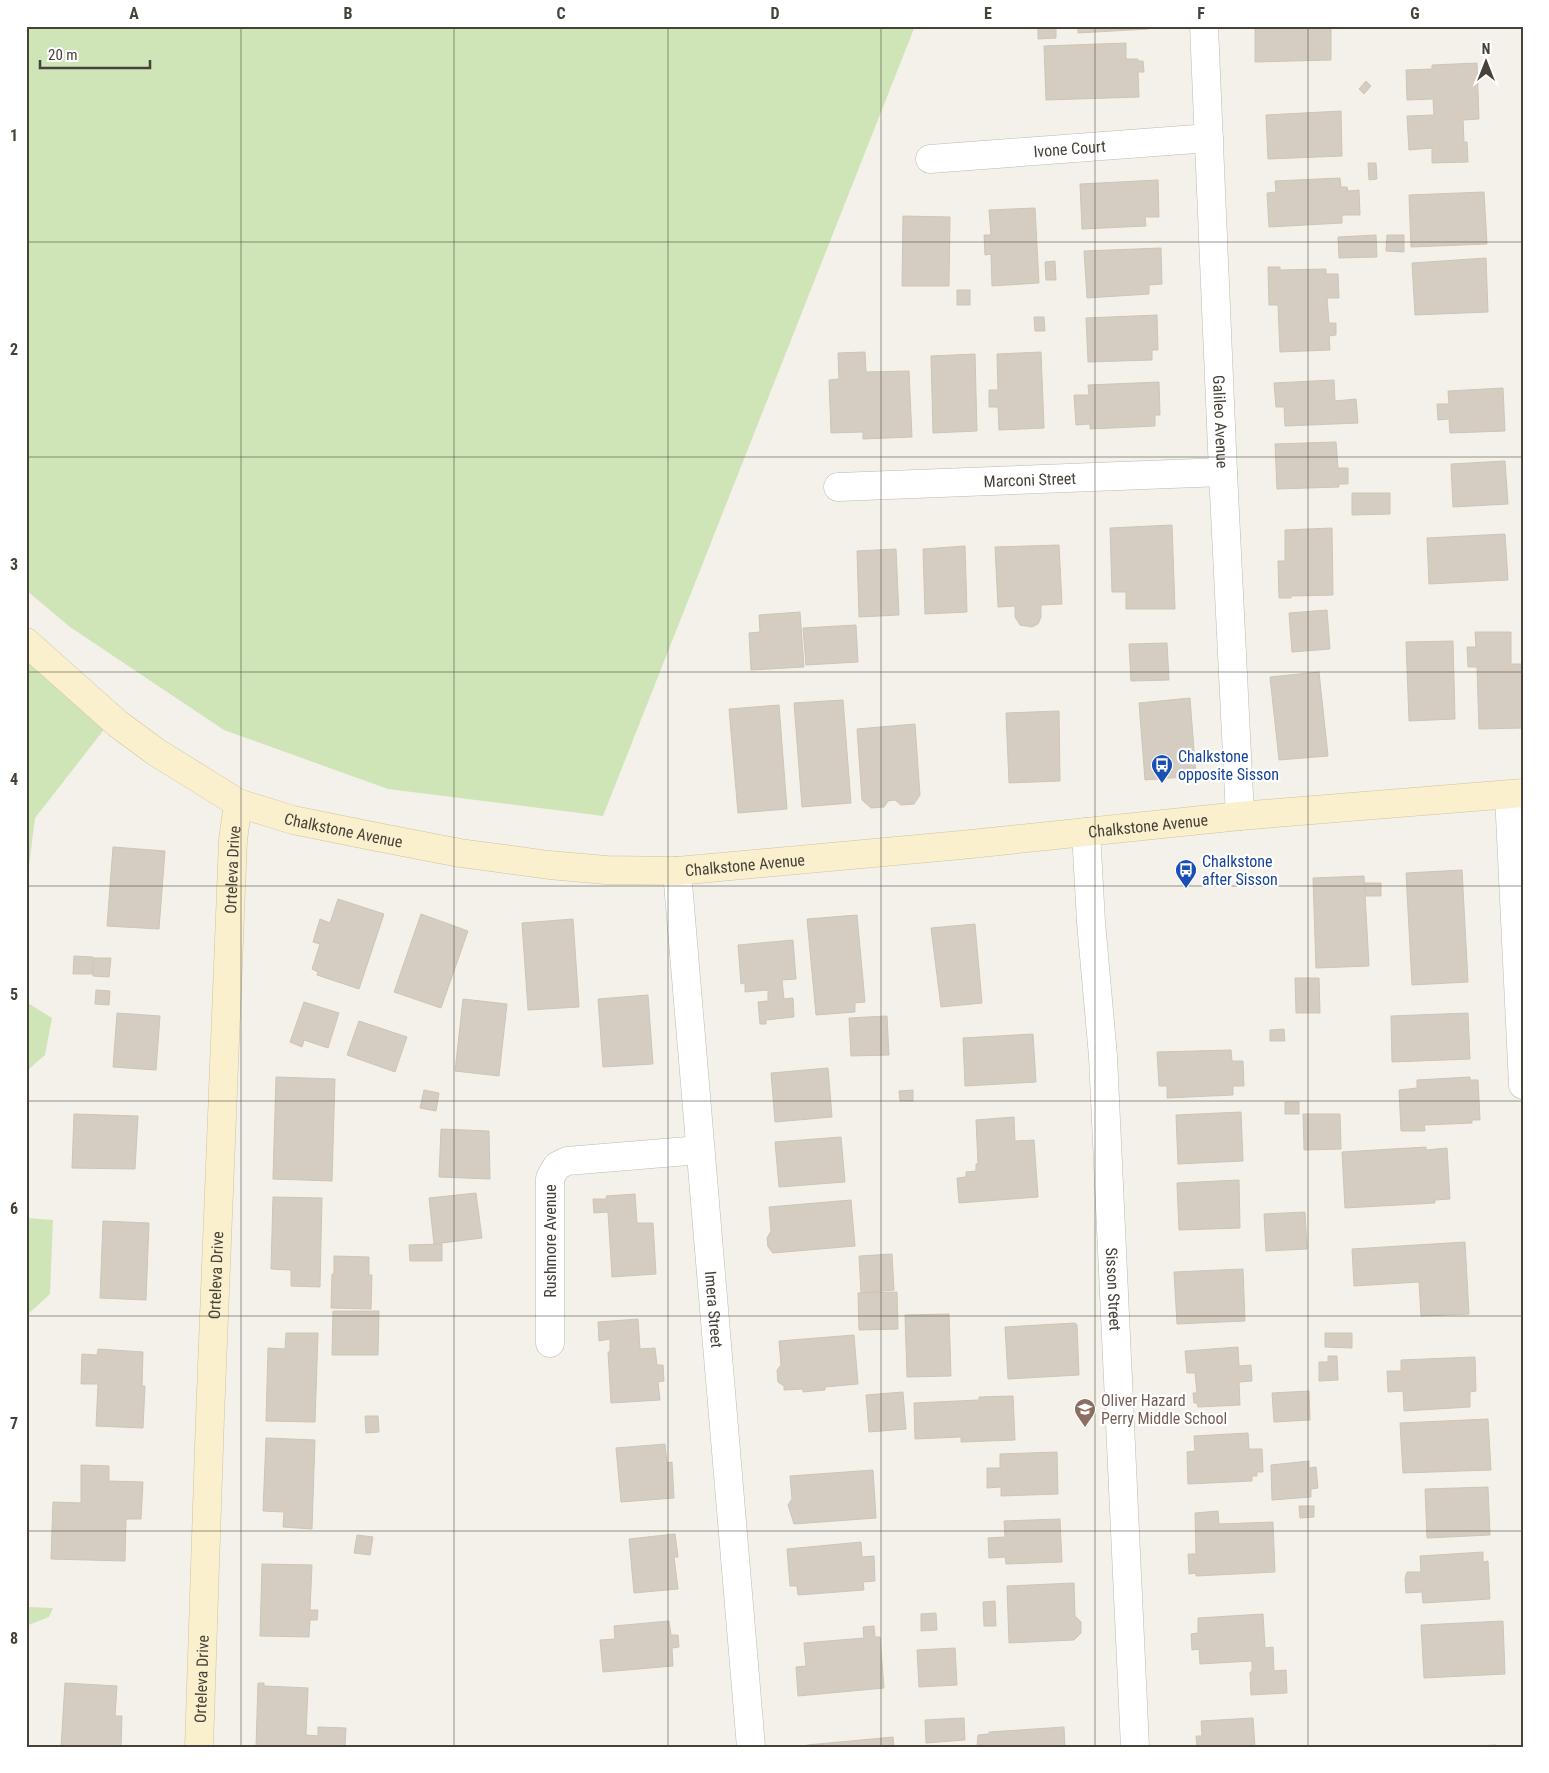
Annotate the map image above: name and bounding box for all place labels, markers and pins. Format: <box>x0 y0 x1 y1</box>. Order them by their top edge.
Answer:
place label: Chalkstone opposite Sisson <box>1178 747 1279 784</box>
bus stop icon: Chalkstone opposite Sisson <box>1150 753 1174 784</box>
place label: Chalkstone after Sisson <box>1202 852 1278 889</box>
bus stop icon: Chalkstone after Sisson <box>1174 858 1198 889</box>
place label: Oliver Hazard Perry Middle School <box>1101 1391 1227 1428</box>
school or university icon: Oliver Hazard Perry Middle School <box>1073 1397 1097 1428</box>

